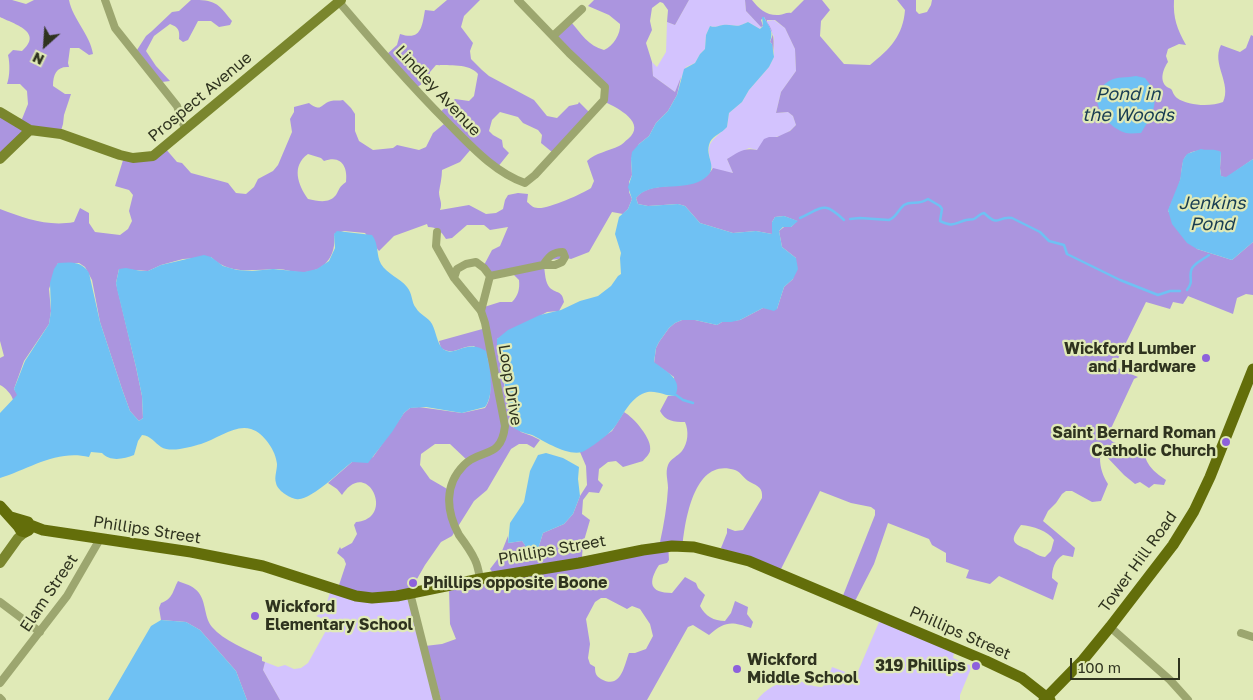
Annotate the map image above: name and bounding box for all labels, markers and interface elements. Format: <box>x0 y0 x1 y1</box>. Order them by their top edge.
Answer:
north arrow <box>20 20 70 70</box>
street label: Lindley Avenue <box>391 42 485 140</box>
street label: Prospect Avenue <box>144 48 256 146</box>
text: N <box>30 49 47 69</box>
water label: Pond in the Woods <box>1082 83 1174 126</box>
water label: Jenkins Pond <box>1178 192 1246 234</box>
place label: Wickford Lumber and Hardware <box>1064 339 1196 377</box>
street label: Loop Drive <box>494 343 526 427</box>
marker: Wickford Lumber and Hardware <box>1200 352 1212 364</box>
place label: Saint Bernard Roman Catholic Church <box>1052 423 1216 461</box>
marker: Saint Bernard Roman Catholic Church <box>1220 436 1232 448</box>
street label: Tower Hill Road <box>1095 508 1181 616</box>
street label: Phillips Street <box>92 512 202 548</box>
street label: Phillips Street <box>497 531 607 569</box>
street label: Elam Street <box>16 551 82 635</box>
place label: Phillips opposite Boone <box>423 573 607 593</box>
marker: Phillips opposite Boone <box>407 577 419 589</box>
place label: Wickford Elementary School <box>265 597 413 635</box>
street label: Phillips Street <box>906 602 1014 664</box>
marker: Wickford Elementary School <box>249 610 261 622</box>
scale bar <box>1073 648 1183 680</box>
place label: Wickford Middle School <box>747 650 858 688</box>
place label: 319 Phillips <box>875 656 966 676</box>
text: 100 m <box>1078 658 1121 676</box>
marker: 319 Phillips <box>970 660 982 672</box>
marker: Wickford Middle School <box>731 663 743 675</box>

